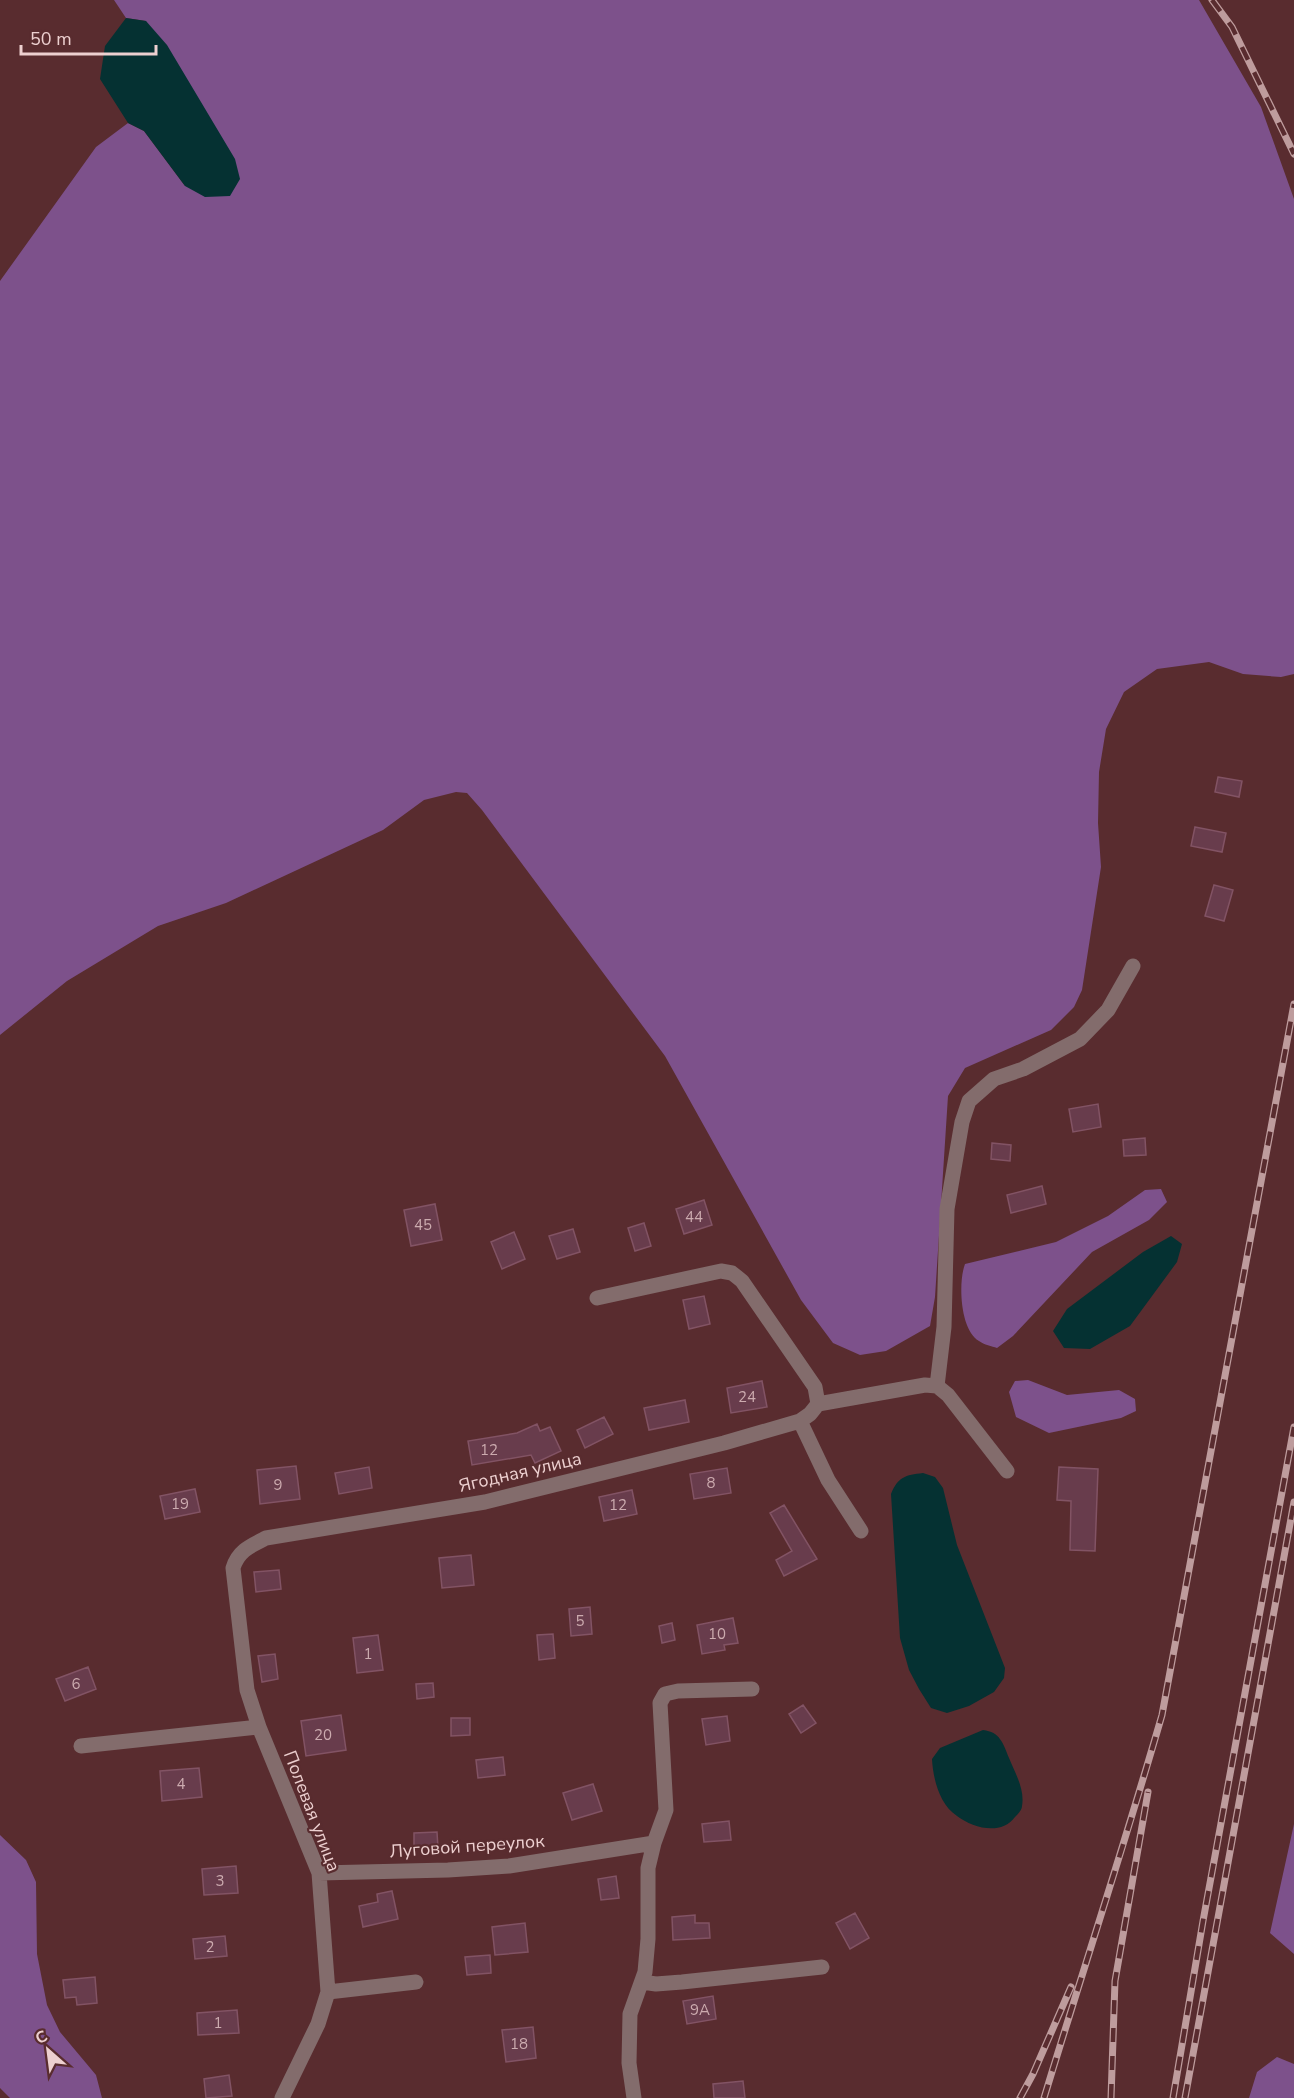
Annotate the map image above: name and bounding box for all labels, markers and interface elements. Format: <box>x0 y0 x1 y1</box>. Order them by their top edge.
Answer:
scale bar <box>21 18 156 56</box>
text: 50 m <box>30 27 72 51</box>
house number: 44 <box>685 1207 703 1227</box>
house number: 45 <box>414 1215 432 1235</box>
house number: 24 <box>738 1387 756 1407</box>
house number: 12 <box>480 1440 498 1460</box>
street label: Ягодная улица <box>456 1446 584 1498</box>
house number: 8 <box>706 1473 716 1493</box>
house number: 9 <box>273 1475 283 1495</box>
house number: 19 <box>171 1494 189 1514</box>
house number: 12 <box>609 1495 627 1515</box>
house number: 5 <box>575 1611 585 1631</box>
house number: 10 <box>708 1624 726 1644</box>
house number: 1 <box>363 1644 373 1664</box>
house number: 6 <box>71 1674 81 1694</box>
house number: 20 <box>314 1725 332 1745</box>
street label: Полевая улица <box>278 1747 346 1875</box>
house number: 4 <box>176 1774 186 1794</box>
street label: Луговой переулок <box>389 1829 546 1863</box>
house number: 3 <box>215 1871 225 1891</box>
house number: 2 <box>205 1937 215 1957</box>
house number: 9А <box>690 2000 710 2020</box>
house number: 1 <box>213 2013 223 2033</box>
north arrow <box>18 2020 78 2080</box>
text: С <box>31 2025 52 2050</box>
house number: 18 <box>510 2034 528 2054</box>

